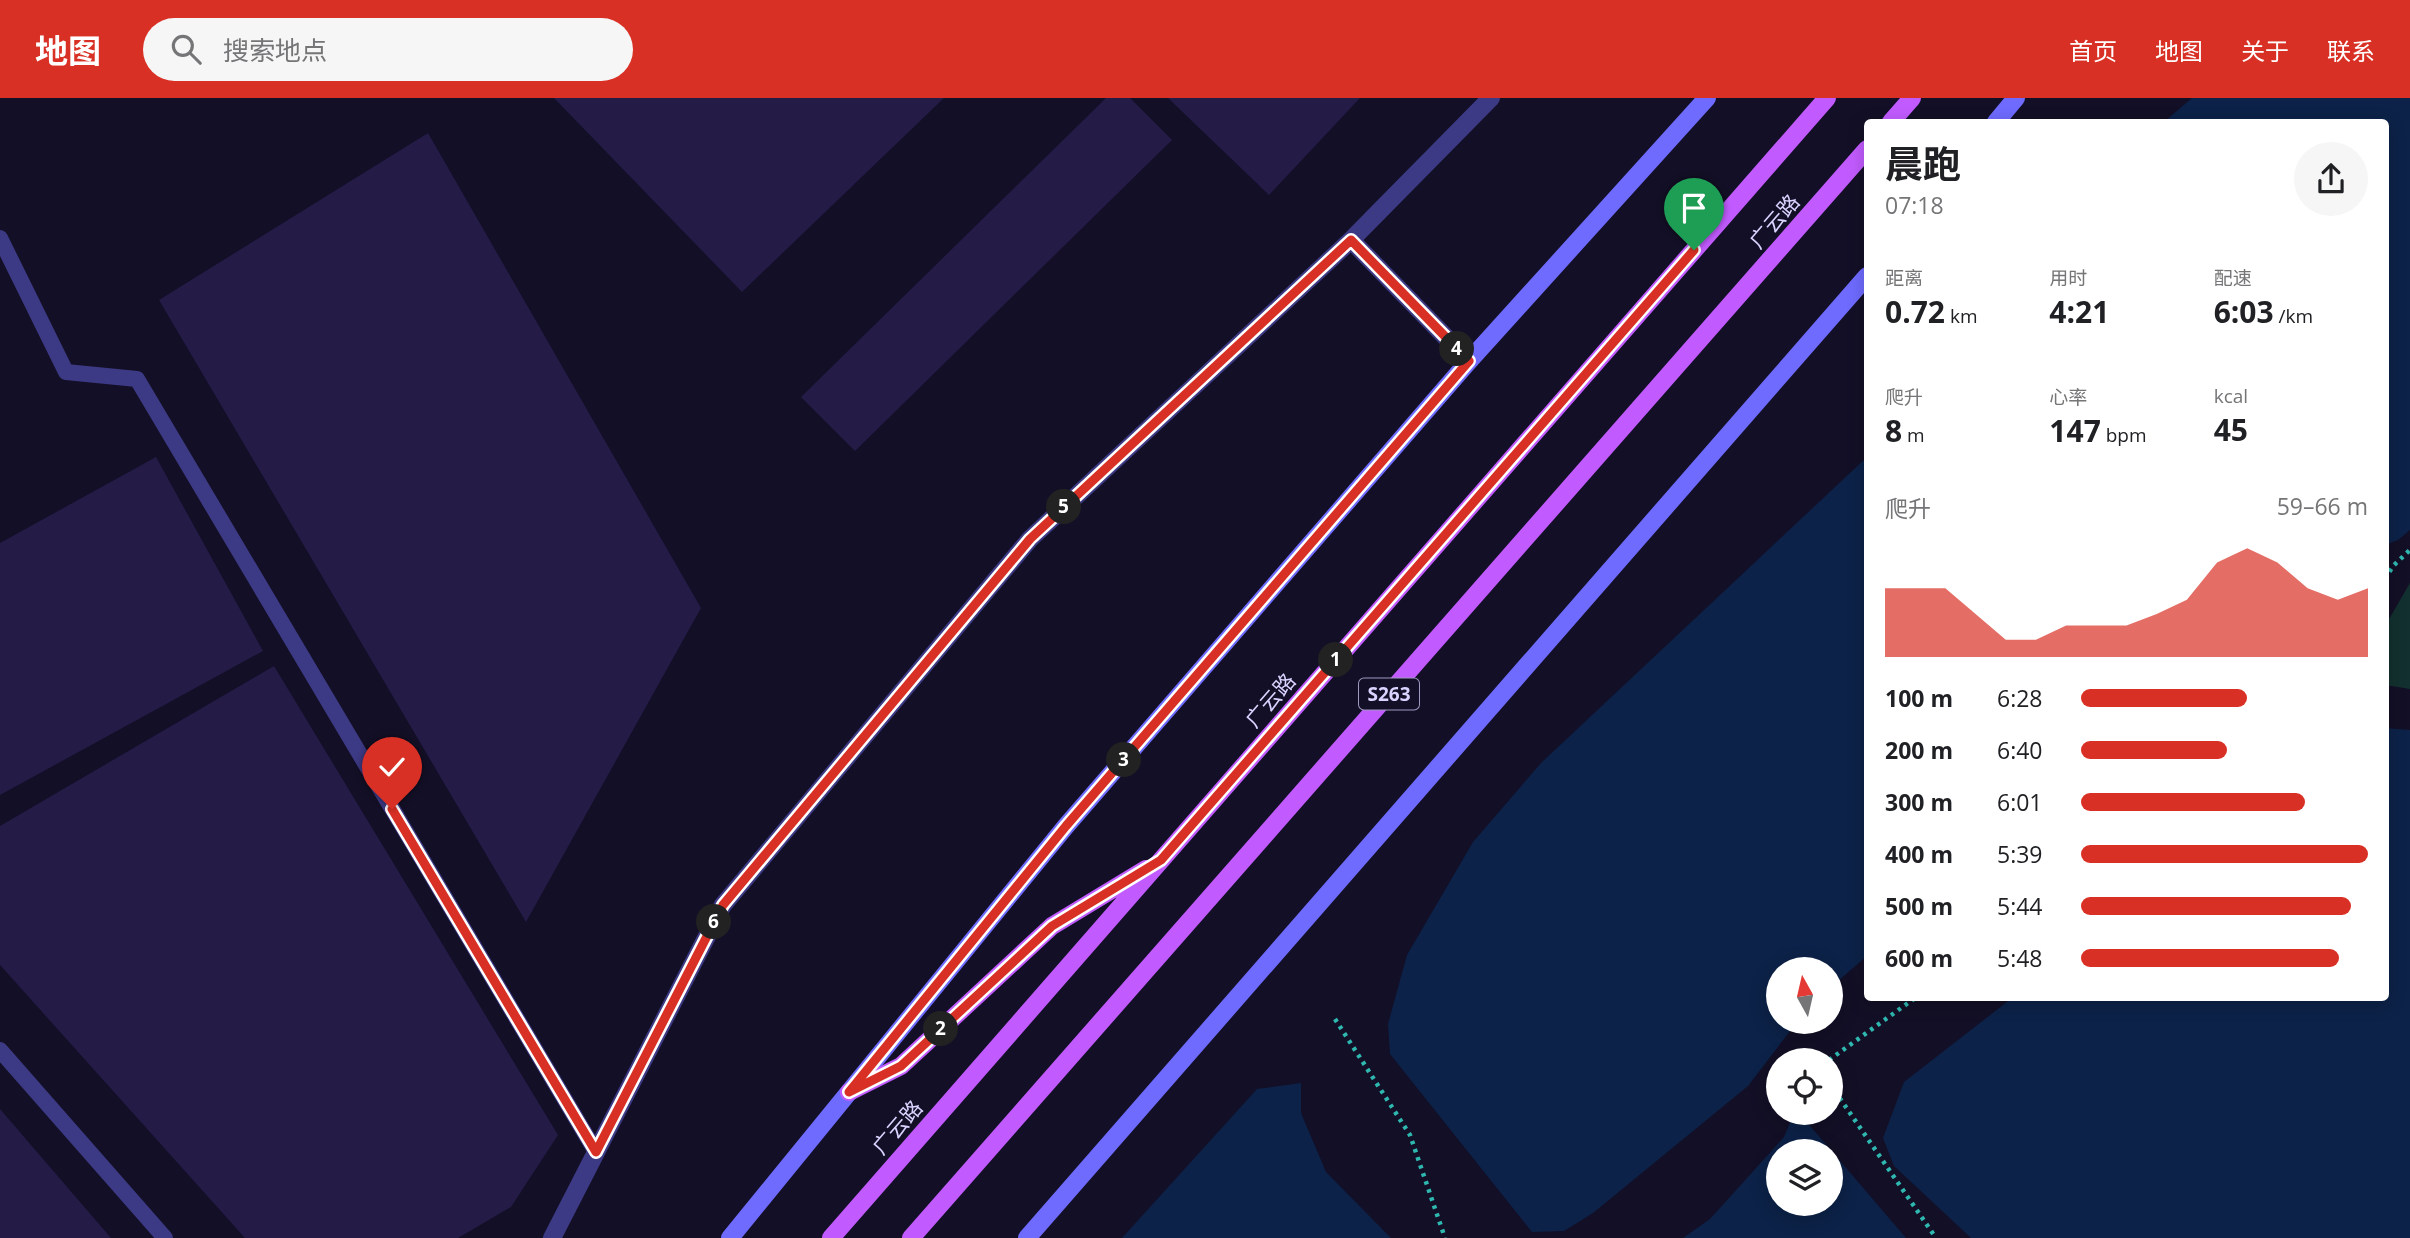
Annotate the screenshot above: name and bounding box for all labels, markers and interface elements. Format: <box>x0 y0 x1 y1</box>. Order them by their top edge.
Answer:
search box <box>143 18 633 81</box>
text: 地图 <box>35 28 101 73</box>
icon: search <box>167 30 205 68</box>
text: 搜索地点 <box>223 32 327 68</box>
text: 首页 <box>2069 34 2117 67</box>
text: 地图 <box>2155 34 2203 67</box>
text: 关于 <box>2241 34 2289 67</box>
text: 联系 <box>2327 34 2375 67</box>
text: 晨跑 <box>1885 137 1961 189</box>
button: share <box>2294 142 2368 216</box>
pin <box>1664 178 1724 250</box>
street label: 广云路 <box>1743 188 1805 254</box>
icon: arrive <box>1675 189 1713 227</box>
text: 07:18 <box>1885 189 1944 221</box>
text: 距离 <box>1885 265 1923 291</box>
text: 用时 <box>2049 265 2087 291</box>
text: 配速 <box>2214 265 2252 291</box>
text: 0.72 <box>1885 291 1945 332</box>
text: 4:21 <box>2049 291 2109 332</box>
text: 6:03 <box>2214 291 2274 332</box>
text: km <box>1945 303 1978 329</box>
text: /km <box>2274 303 2313 329</box>
pin: 4 <box>1440 331 1474 366</box>
text: 4 <box>1451 335 1462 361</box>
text: kcal <box>2214 383 2248 409</box>
text: 爬升 <box>1885 384 1923 410</box>
text: 心率 <box>2049 384 2087 410</box>
text: 45 <box>2214 409 2248 450</box>
text: 8 <box>1885 410 1902 451</box>
text: 147 <box>2049 410 2101 451</box>
text: m <box>1902 422 1925 448</box>
text: bpm <box>2101 422 2147 448</box>
pin: 5 <box>1046 490 1082 524</box>
text: 59–66 m <box>2277 490 2368 522</box>
text: 爬升 <box>1885 492 1931 524</box>
text: 5 <box>1058 493 1069 519</box>
pin: 1 <box>1318 642 1354 678</box>
text: 1 <box>1330 646 1341 672</box>
street label: 广云路 <box>1239 667 1301 733</box>
road number: S263 <box>1359 678 1419 709</box>
text: 100 m <box>1885 682 1953 714</box>
text: 6:28 <box>1997 682 2043 714</box>
text: 200 m <box>1885 734 1953 766</box>
text: 6:40 <box>1997 734 2043 766</box>
pin <box>362 737 422 809</box>
pin: 3 <box>1106 742 1142 778</box>
text: 3 <box>1118 746 1129 772</box>
icon: check <box>373 748 411 786</box>
text: 300 m <box>1885 786 1953 818</box>
text: 6:01 <box>1997 786 2043 818</box>
text: 400 m <box>1885 838 1953 870</box>
text: 5:39 <box>1997 838 2043 870</box>
text: 500 m <box>1885 890 1953 922</box>
text: 5:44 <box>1997 890 2043 922</box>
pin: 6 <box>696 904 732 940</box>
text: 6 <box>708 908 719 934</box>
text: 600 m <box>1885 942 1953 974</box>
text: 5:48 <box>1997 942 2043 974</box>
north arrow <box>1766 957 1843 1034</box>
map controls <box>1766 957 1843 1216</box>
pin: 2 <box>923 1012 958 1046</box>
text: 2 <box>935 1015 946 1041</box>
button: locate <box>1766 1048 1843 1125</box>
street label: 广云路 <box>866 1094 928 1160</box>
button: layers <box>1766 1139 1843 1216</box>

